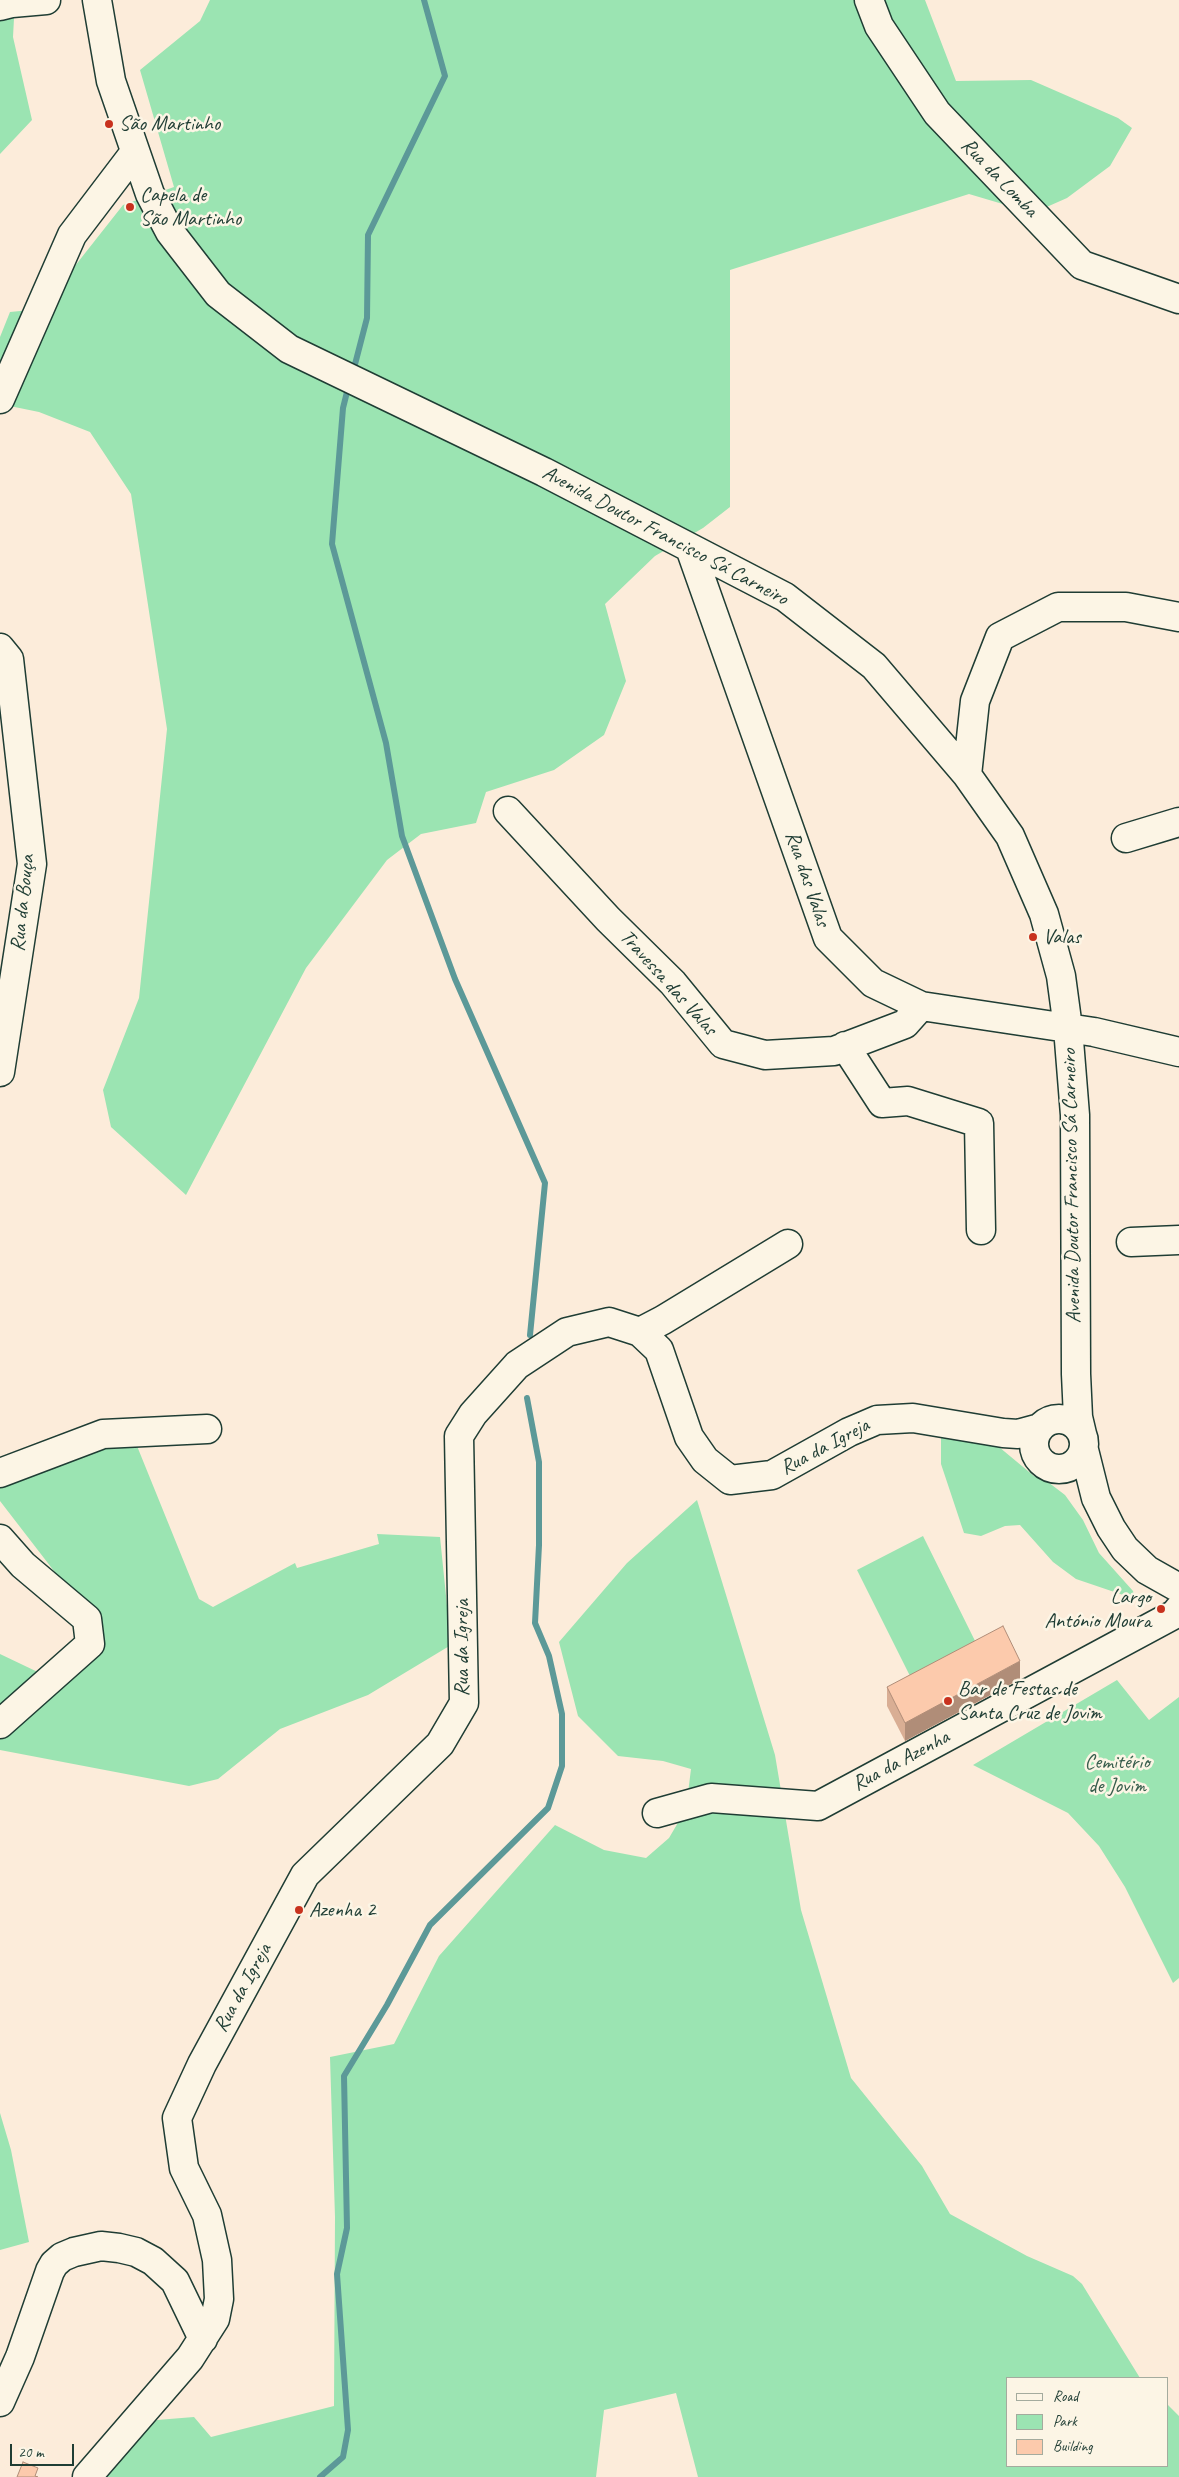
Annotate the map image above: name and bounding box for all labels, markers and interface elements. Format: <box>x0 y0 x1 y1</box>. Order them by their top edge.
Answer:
place label: São Martinho <box>119 111 220 137</box>
marker: São Martinho <box>103 118 115 130</box>
street label: Rua da Lomba <box>955 133 1043 223</box>
place label: Capela de São Martinho <box>140 182 241 232</box>
marker: Capela de São Martinho <box>124 201 136 213</box>
street label: Avenida Doutor Francisco Sá Carneiro <box>538 460 792 612</box>
street label: Rua das Valas <box>779 828 835 930</box>
street label: Rua da Bouça <box>5 853 41 953</box>
place label: Valas <box>1043 924 1081 950</box>
street label: Travessa das Valas <box>614 925 722 1041</box>
marker: Valas <box>1027 931 1039 943</box>
street label: Avenida Doutor Francisco Sá Carneiro <box>1057 1049 1087 1323</box>
street label: Rua da Igreja <box>776 1413 874 1481</box>
place label: Largo António Moura <box>1045 1584 1151 1634</box>
street label: Rua da Igreja <box>449 1599 475 1697</box>
marker: Largo António Moura <box>1155 1603 1167 1615</box>
place label: Bar de Festas de Santa Cruz de Jovim <box>958 1676 1102 1726</box>
marker: Bar de Festas de Santa Cruz de Jovim <box>942 1695 954 1707</box>
street label: Rua da Azenha <box>848 1725 954 1797</box>
park label: Cemitério de Jovim <box>1084 1749 1150 1799</box>
place label: Azenha 2 <box>309 1897 375 1923</box>
marker: Azenha 2 <box>293 1904 305 1916</box>
street label: Rua da Igreja <box>208 1939 278 2037</box>
legend <box>1006 2377 1169 2467</box>
text: Road <box>1053 2387 1078 2406</box>
text: Park <box>1053 2412 1077 2431</box>
scale bar <box>12 2434 76 2466</box>
text: Building <box>1053 2437 1092 2456</box>
text: 20 m <box>18 2443 44 2462</box>

